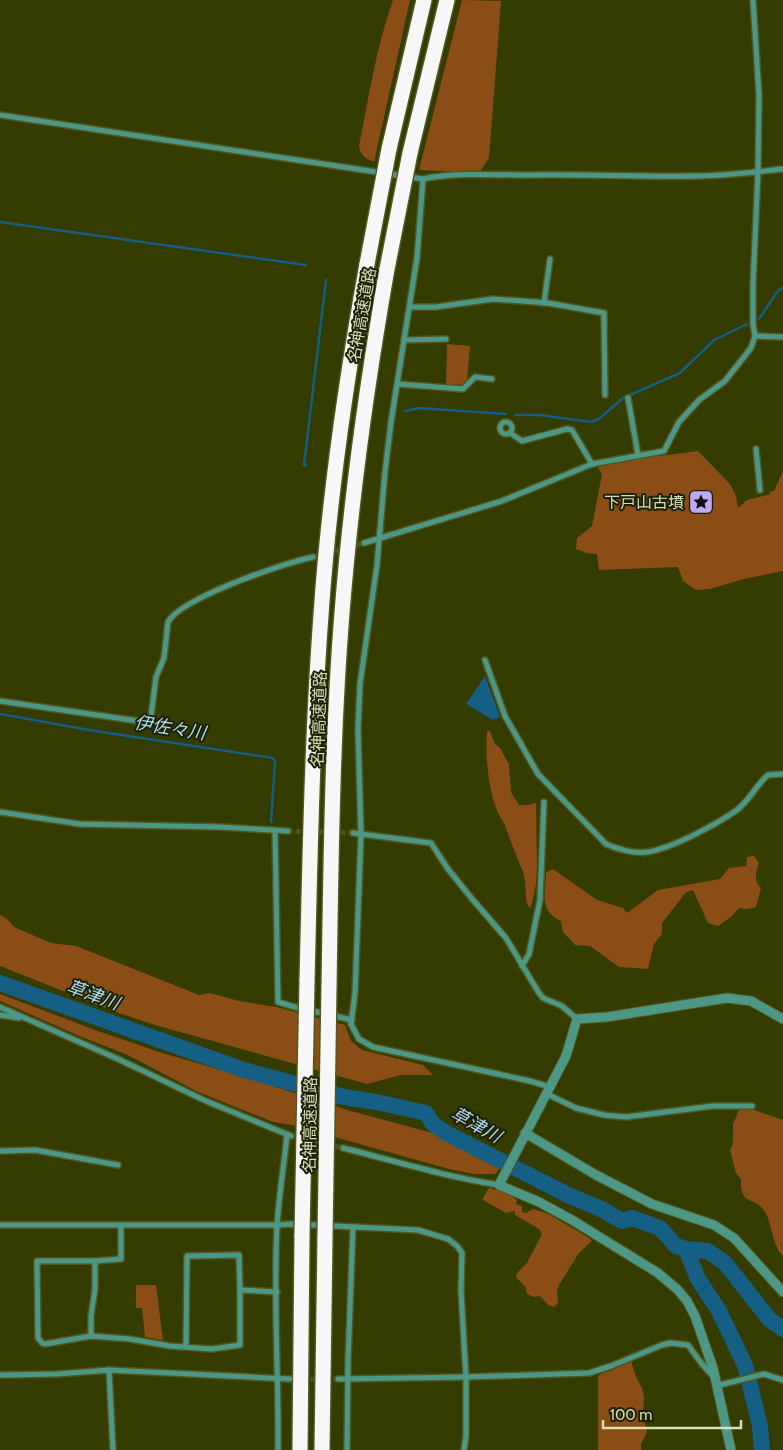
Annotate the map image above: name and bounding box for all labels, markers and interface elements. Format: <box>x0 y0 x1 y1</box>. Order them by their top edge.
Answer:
street label: 名神高速道路 <box>344 266 380 364</box>
place icon: 下戸山古墳 <box>688 489 714 515</box>
place label: 下戸山古墳 <box>604 493 684 512</box>
street label: 名神高速道路 <box>308 671 330 767</box>
water label: 伊佐々川 <box>133 712 209 745</box>
water label: 草津川 <box>64 975 124 1015</box>
street label: 名神高速道路 <box>300 1077 320 1173</box>
water label: 草津川 <box>447 1102 507 1149</box>
scale bar <box>603 1398 740 1430</box>
text: 100 m <box>610 1406 652 1424</box>

